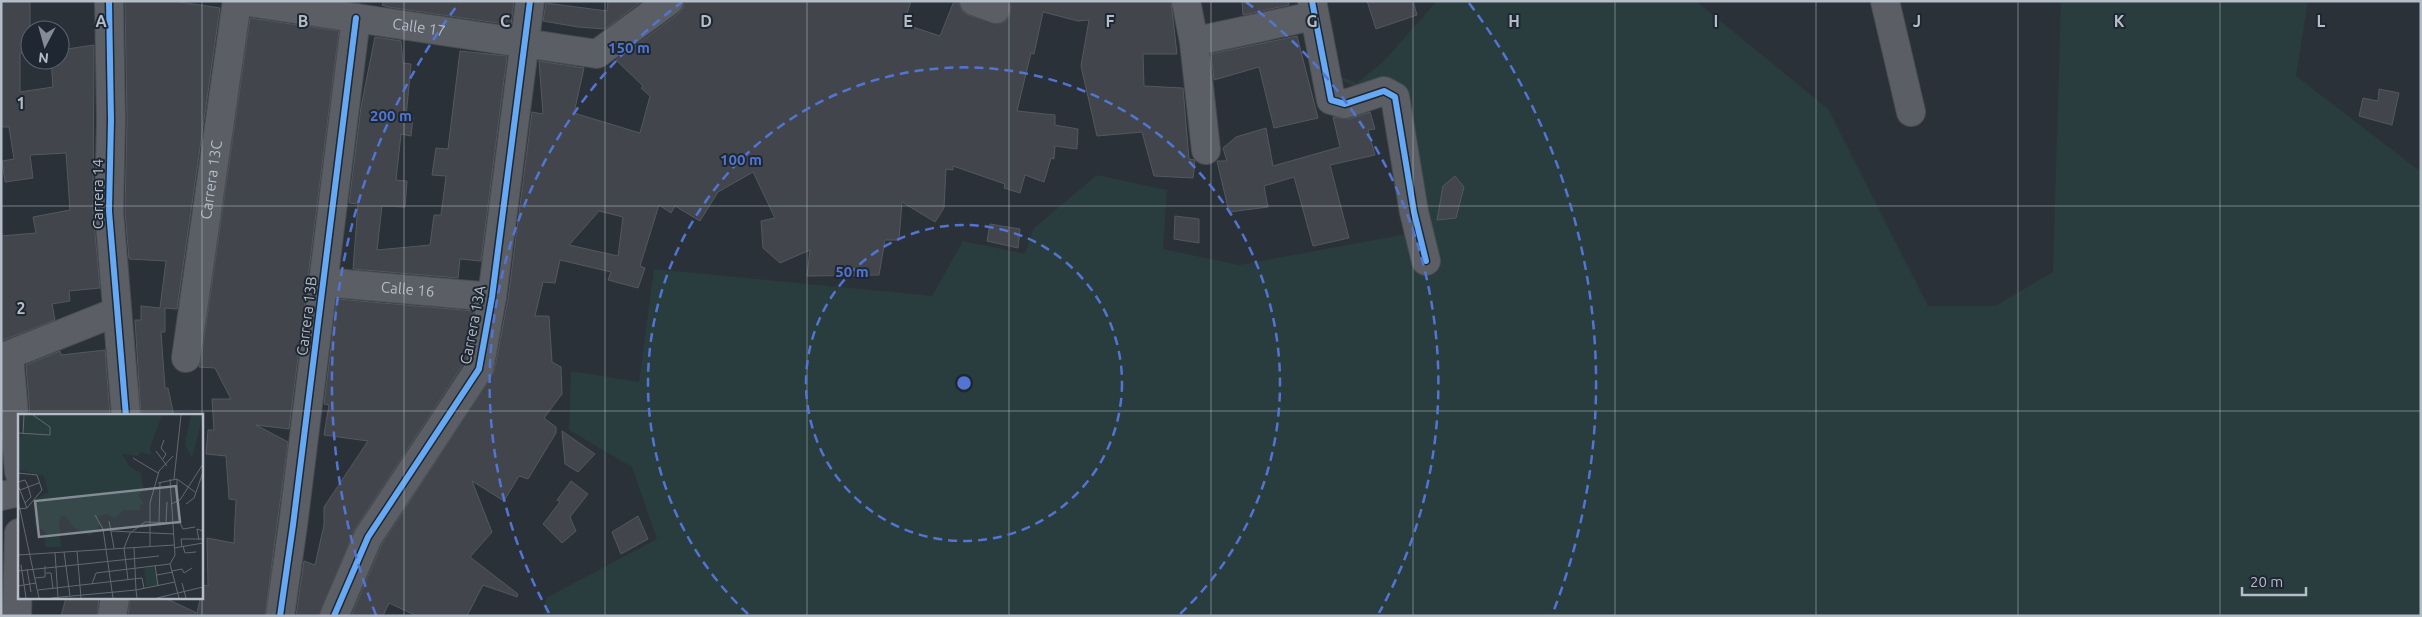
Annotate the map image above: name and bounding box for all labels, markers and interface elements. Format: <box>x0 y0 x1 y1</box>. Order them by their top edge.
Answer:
text: A <box>95 12 107 30</box>
text: B <box>298 12 308 30</box>
text: C <box>500 12 510 30</box>
text: D <box>700 12 712 30</box>
text: E <box>903 12 913 30</box>
text: F <box>1106 12 1115 30</box>
text: G <box>1306 12 1318 30</box>
text: H <box>1508 12 1520 30</box>
text: I <box>1714 12 1718 30</box>
text: J <box>1913 12 1921 30</box>
text: K <box>2114 12 2125 30</box>
text: L <box>2317 12 2326 30</box>
street label: Calle 17 <box>391 15 447 39</box>
north arrow <box>20 20 70 70</box>
text: 150 m <box>608 39 650 56</box>
text: N <box>38 49 50 66</box>
text: 1 <box>16 94 26 112</box>
text: 200 m <box>370 107 412 124</box>
street label: Carrera 13C <box>197 139 225 220</box>
text: 100 m <box>720 151 762 168</box>
street label: Carrera 14 <box>89 159 106 229</box>
text: 50 m <box>835 263 869 280</box>
street label: Carrera 13B <box>293 275 320 357</box>
street label: Calle 16 <box>380 278 435 300</box>
street label: Carrera 13A <box>457 284 489 366</box>
text: 2 <box>16 299 26 317</box>
centre of rings <box>955 374 973 392</box>
inset map <box>18 414 202 600</box>
scale bar <box>2242 564 2306 596</box>
text: 20 m <box>2250 573 2283 590</box>

